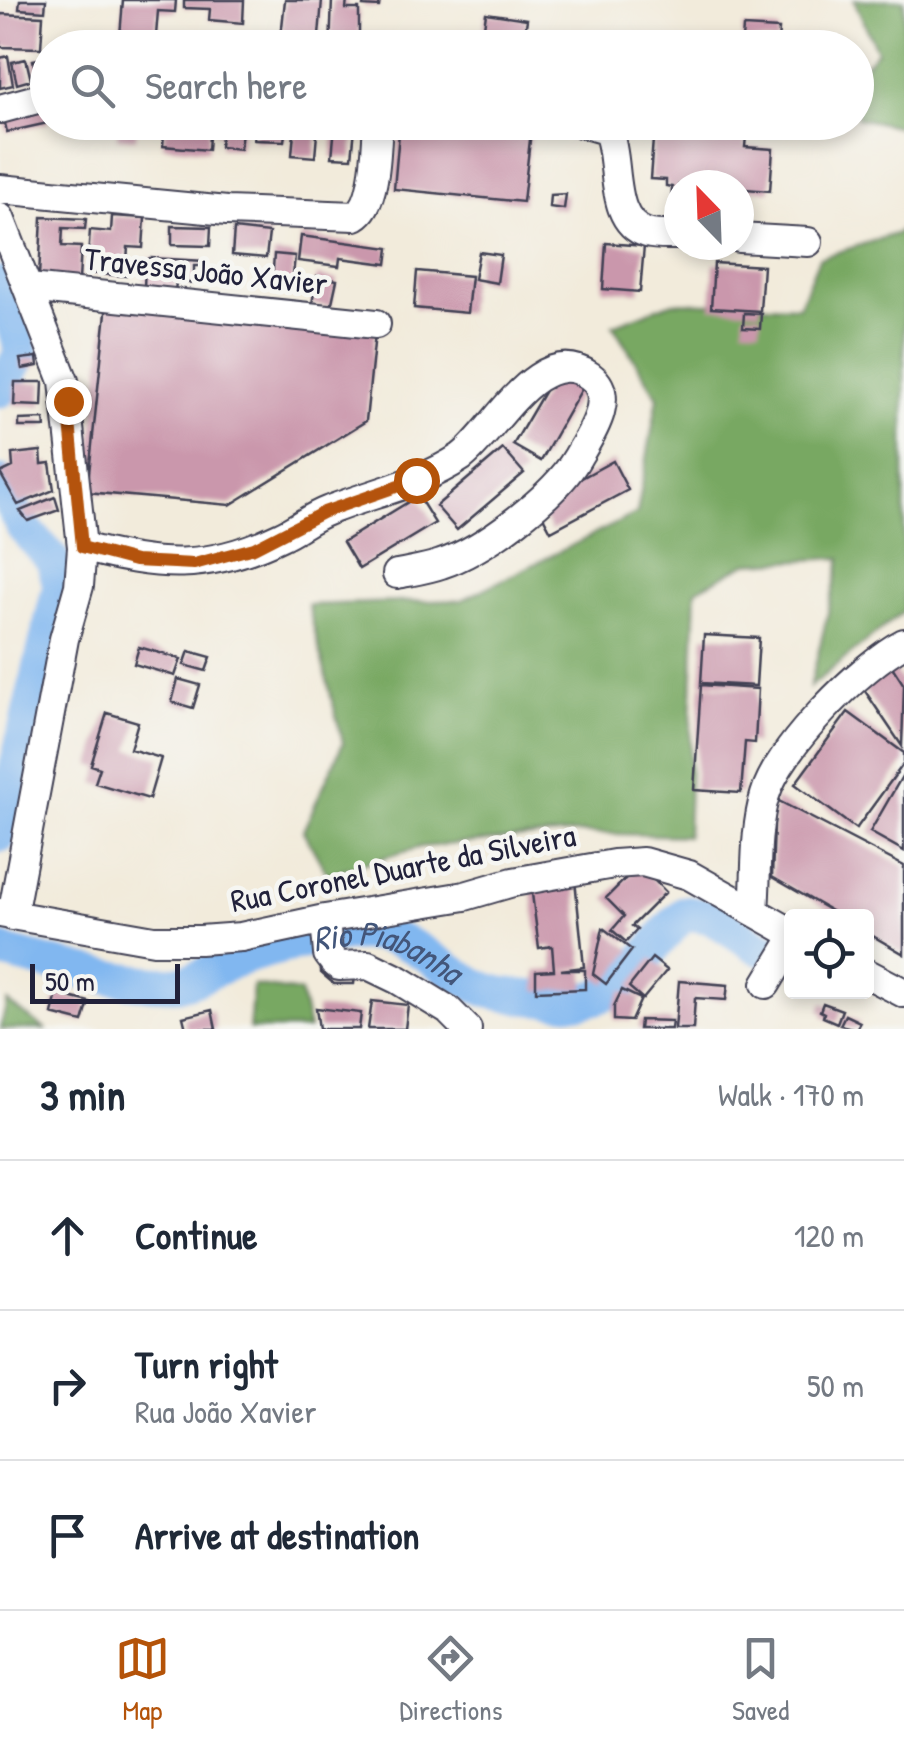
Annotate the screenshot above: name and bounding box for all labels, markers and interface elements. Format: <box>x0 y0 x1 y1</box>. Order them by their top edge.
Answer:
search box <box>30 30 874 140</box>
icon: search <box>65 58 120 113</box>
text: Search here <box>145 59 307 111</box>
north arrow <box>664 170 754 260</box>
street label: Travessa João Xavier <box>82 236 330 305</box>
route end <box>46 379 92 425</box>
route start <box>394 458 440 504</box>
street label: Rua Coronel Duarte da Silveira <box>227 813 579 922</box>
water label: Rio Piabanha <box>309 909 474 997</box>
map controls <box>784 909 874 999</box>
button: locate <box>784 909 874 999</box>
scale bar <box>30 959 180 1004</box>
text: 50 m <box>45 962 95 1000</box>
text: 3 min <box>40 1066 125 1123</box>
text: Walk · 170 m <box>718 1073 864 1116</box>
icon: ahead <box>40 1208 95 1263</box>
text: Continue <box>135 1209 257 1261</box>
text: 120 m <box>794 1214 864 1257</box>
text: Turn right <box>135 1338 278 1390</box>
icon: right <box>40 1358 95 1413</box>
text: 50 m <box>807 1364 864 1407</box>
text: Rua João Xavier <box>135 1390 317 1433</box>
icon: arrive <box>40 1508 95 1563</box>
text: Arrive at destination <box>135 1509 419 1561</box>
tab: Map <box>115 1631 170 1729</box>
tab: Directions <box>399 1631 502 1729</box>
tab: Saved <box>732 1631 789 1729</box>

